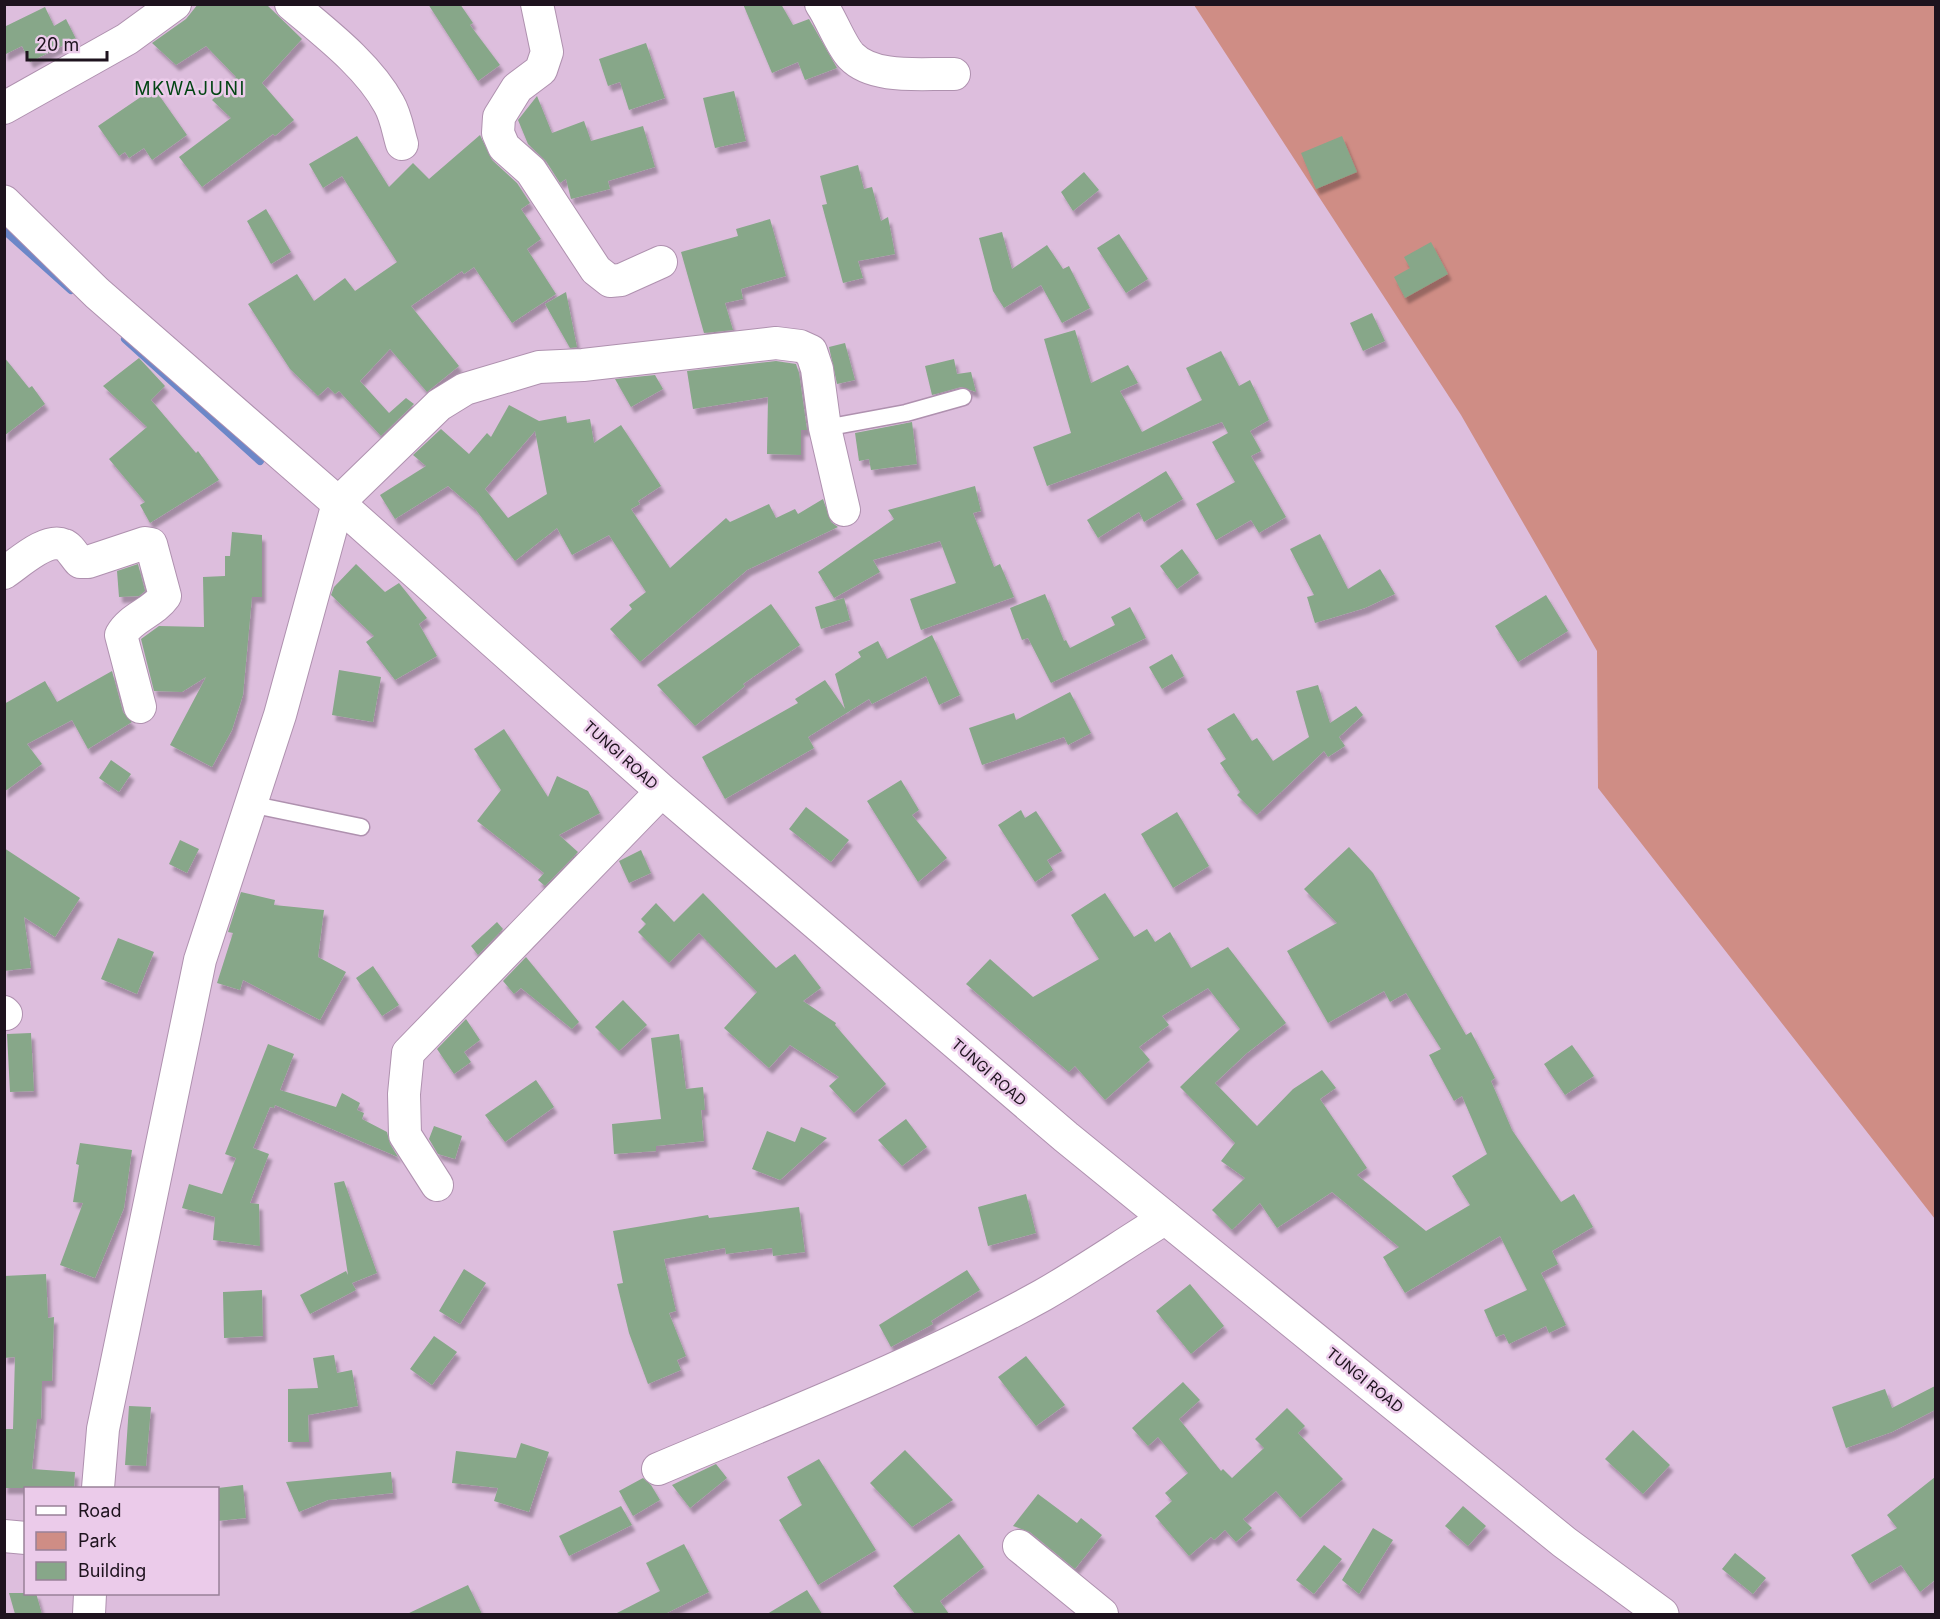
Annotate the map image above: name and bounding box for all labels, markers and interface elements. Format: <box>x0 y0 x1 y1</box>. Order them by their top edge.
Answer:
scale bar <box>27 24 106 62</box>
text: 20 m <box>36 34 79 55</box>
district label: MKWAJUNI <box>134 78 246 99</box>
street label: TUNGI ROAD <box>580 717 662 793</box>
street label: TUNGI ROAD <box>948 1034 1030 1110</box>
street label: TUNGI ROAD <box>1323 1343 1407 1417</box>
legend <box>24 1487 219 1595</box>
text: Road <box>78 1500 121 1521</box>
text: Park <box>78 1530 117 1551</box>
text: Building <box>78 1560 146 1581</box>

